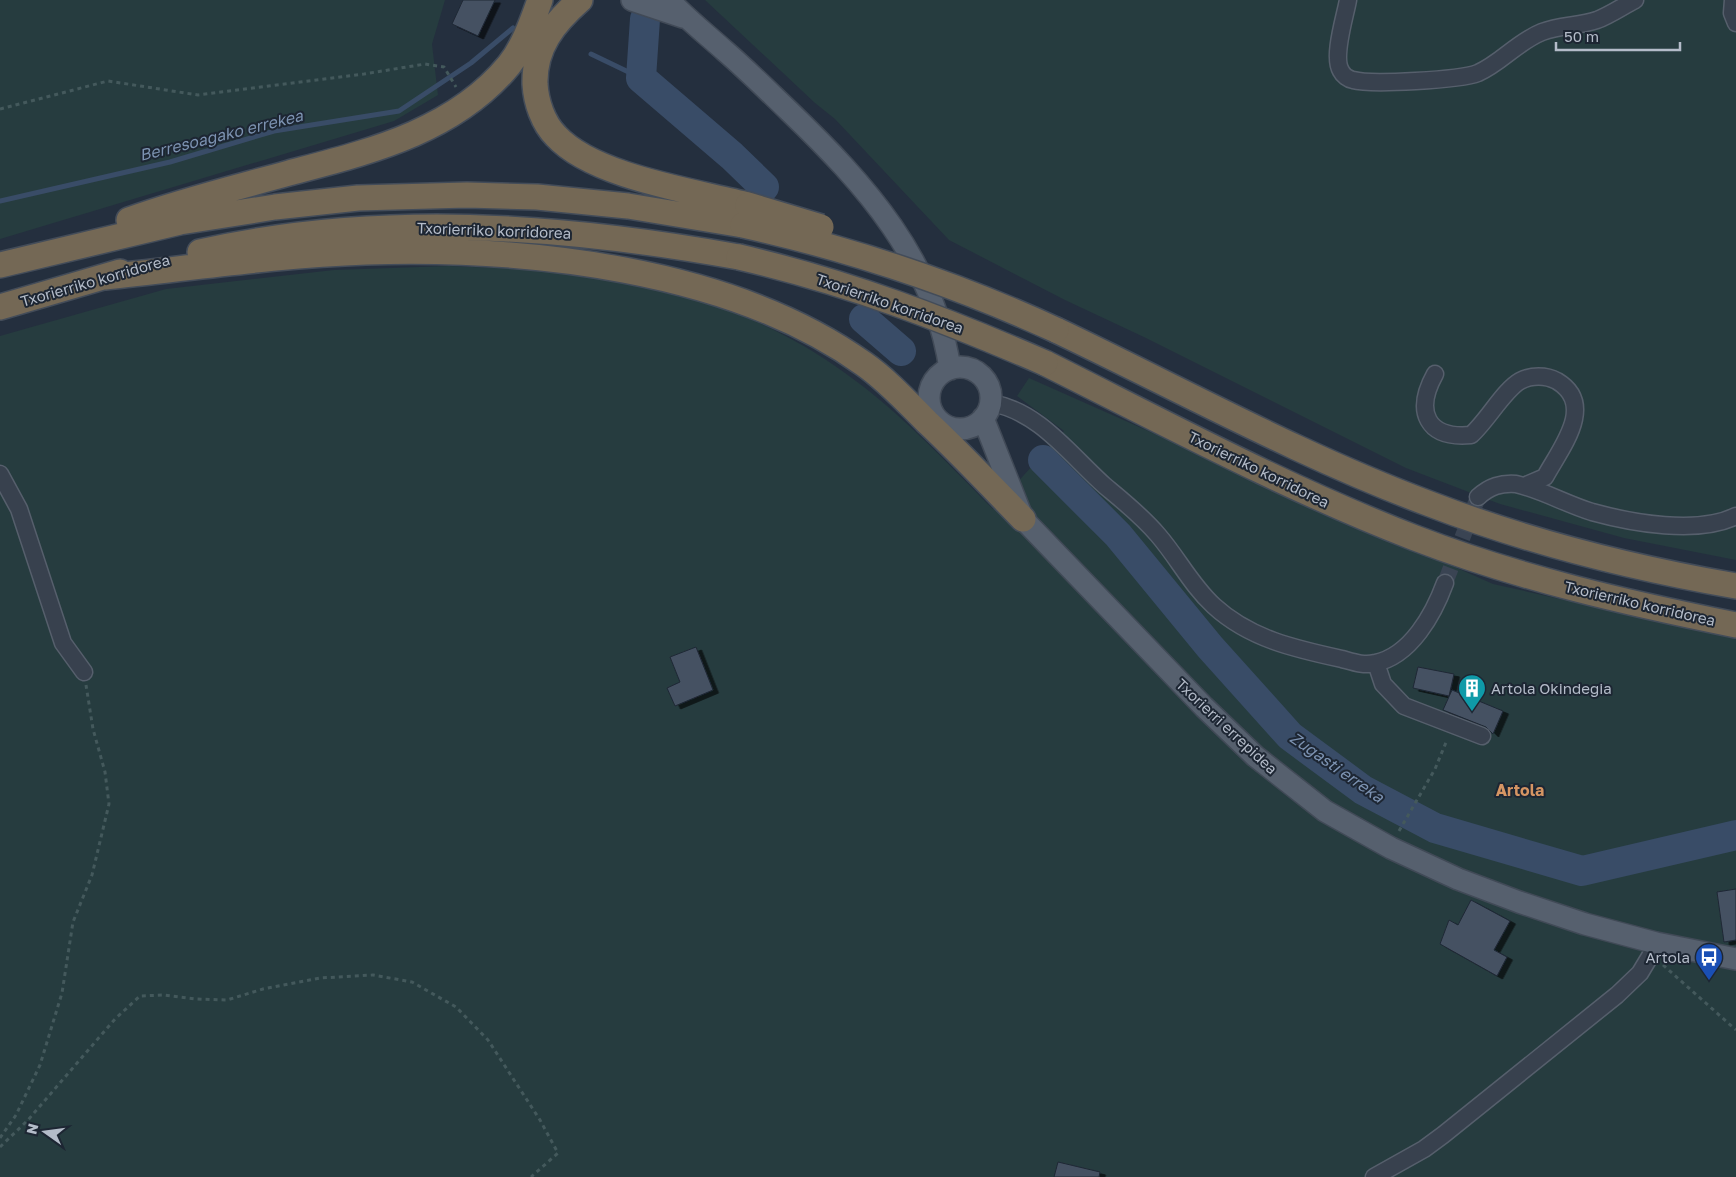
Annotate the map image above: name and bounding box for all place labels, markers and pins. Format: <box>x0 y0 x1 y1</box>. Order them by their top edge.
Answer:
building icon: Artola Okindegia <box>1457 673 1487 712</box>
place label: Artola Okindegia <box>1491 679 1612 697</box>
bus stop icon: Artola <box>1694 942 1724 981</box>
place label: Artola <box>1646 948 1690 966</box>

